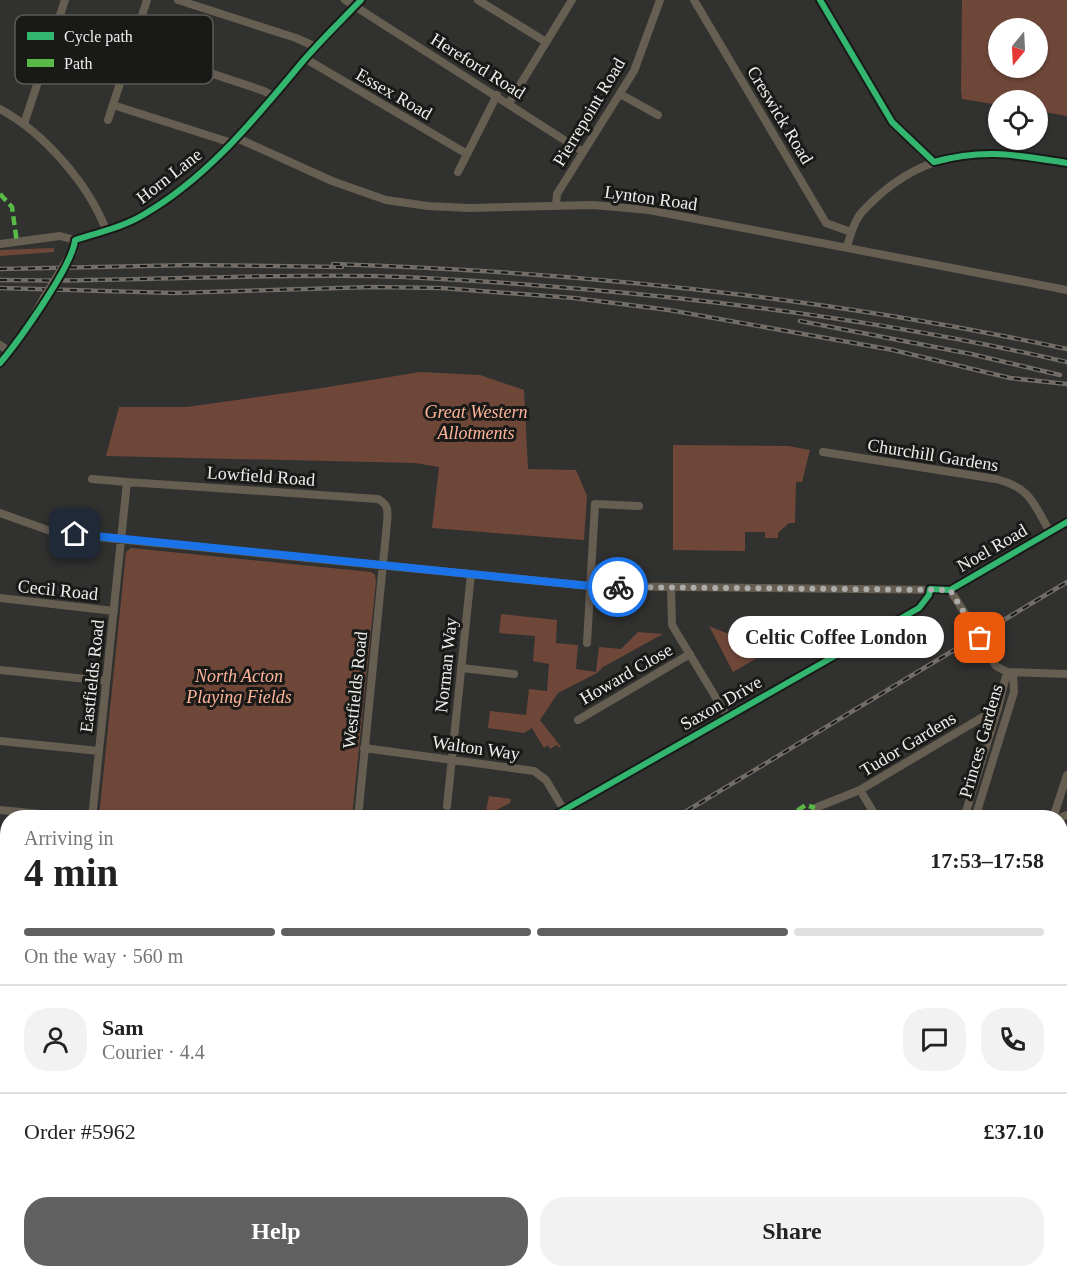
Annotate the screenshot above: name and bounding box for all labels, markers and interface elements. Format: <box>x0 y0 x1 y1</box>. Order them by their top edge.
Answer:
legend <box>15 15 213 84</box>
north arrow <box>988 18 1048 78</box>
map controls <box>988 18 1048 150</box>
text: Cycle path <box>64 28 133 46</box>
street label: Hereford Road <box>427 29 529 103</box>
street label: Pierrepoint Road <box>549 54 629 170</box>
text: Path <box>64 55 92 72</box>
street label: Creswick Road <box>743 62 817 168</box>
street label: Essex Road <box>352 64 436 124</box>
button: locate <box>988 90 1048 150</box>
street label: Horn Lane <box>132 144 206 208</box>
street label: Lynton Road <box>603 182 699 214</box>
park label: Great Western Allotments <box>424 402 528 443</box>
street label: Churchill Gardens <box>866 435 1000 475</box>
street label: Lowfield Road <box>206 462 316 490</box>
pin <box>49 508 100 559</box>
icon: home <box>58 517 91 550</box>
street label: Noel Road <box>953 520 1031 576</box>
courier <box>588 557 648 617</box>
icon: bike <box>602 571 635 604</box>
street label: Cecil Road <box>17 576 99 604</box>
pin <box>954 612 1005 663</box>
street label: Norman Way <box>431 616 461 714</box>
callout: Celtic Coffee London <box>728 617 944 659</box>
street label: Eastfields Road <box>76 619 108 733</box>
icon: bag <box>963 621 996 654</box>
text: Celtic Coffee London <box>745 626 927 648</box>
street label: Westfields Road <box>339 630 371 750</box>
street label: Howard Close <box>576 639 676 709</box>
park label: North Acton Playing Fields <box>185 666 292 707</box>
street label: Saxon Drive <box>677 672 765 734</box>
street label: Princes Gardens <box>955 682 1007 800</box>
street label: Tudor Gardens <box>857 708 959 780</box>
street label: Walton Way <box>431 732 521 764</box>
text: Arriving in <box>24 827 113 849</box>
text: 17:53–17:58 <box>930 848 1044 873</box>
text: 4 min <box>24 851 118 894</box>
text: On the way · 560 m <box>24 945 183 967</box>
button: person <box>24 1008 87 1071</box>
button: chat <box>903 1008 966 1071</box>
button: phone <box>981 1008 1044 1071</box>
text: Sam <box>102 1015 144 1040</box>
text: Courier · 4.4 <box>102 1041 205 1063</box>
text: Order #5962 <box>24 1119 136 1144</box>
text: £37.10 <box>984 1119 1044 1144</box>
button: Help <box>24 1197 528 1266</box>
button: Share <box>540 1197 1044 1266</box>

